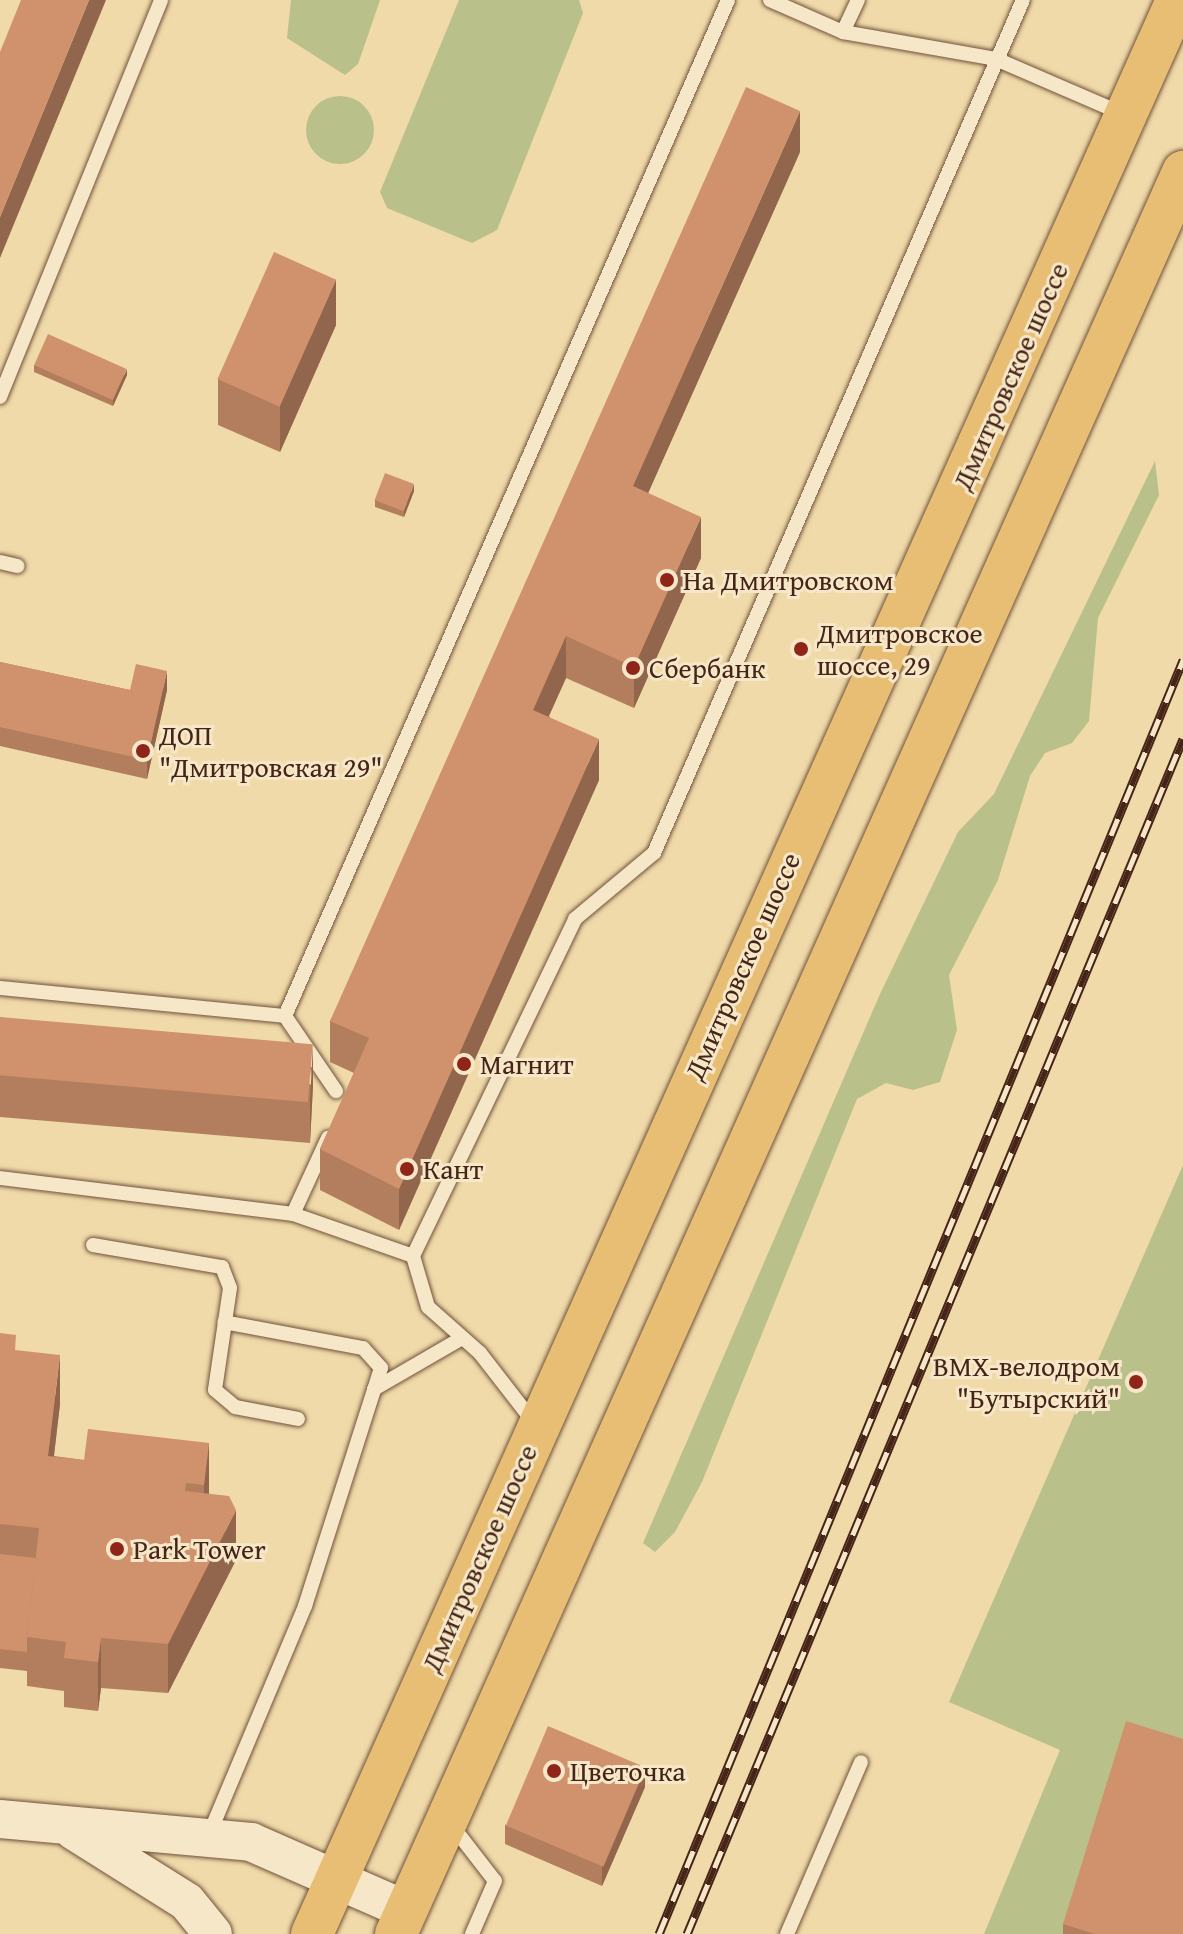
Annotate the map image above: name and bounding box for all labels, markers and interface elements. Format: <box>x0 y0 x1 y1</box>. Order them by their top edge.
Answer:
street label: Дмитровское шоссе <box>945 257 1075 495</box>
place label: На Дмитровском <box>683 563 894 597</box>
marker: На Дмитровском <box>658 571 676 589</box>
place label: Дмитровское шоссе, 29 <box>817 616 983 682</box>
marker: Дмитровское шоссе, 29 <box>792 640 810 658</box>
place label: Сбербанк <box>649 651 765 685</box>
marker: Сбербанк <box>624 659 642 677</box>
place label: ДОП "Дмитровская 29" <box>159 718 382 784</box>
marker: ДОП "Дмитровская 29" <box>134 742 152 760</box>
street label: Дмитровское шоссе <box>677 847 807 1085</box>
place label: Магнит <box>480 1047 574 1081</box>
marker: Магнит <box>455 1055 473 1073</box>
place label: Кант <box>423 1152 483 1186</box>
marker: Кант <box>398 1160 416 1178</box>
place label: BMX-велодром "Бутырский" <box>933 1349 1120 1415</box>
marker: BMX-велодром "Бутырский" <box>1127 1373 1145 1391</box>
street label: Дмитровское шоссе <box>414 1439 544 1677</box>
place label: Park Tower <box>133 1532 266 1566</box>
marker: Park Tower <box>108 1540 126 1558</box>
place label: Цветочка <box>570 1754 686 1788</box>
marker: Цветочка <box>545 1762 563 1780</box>

